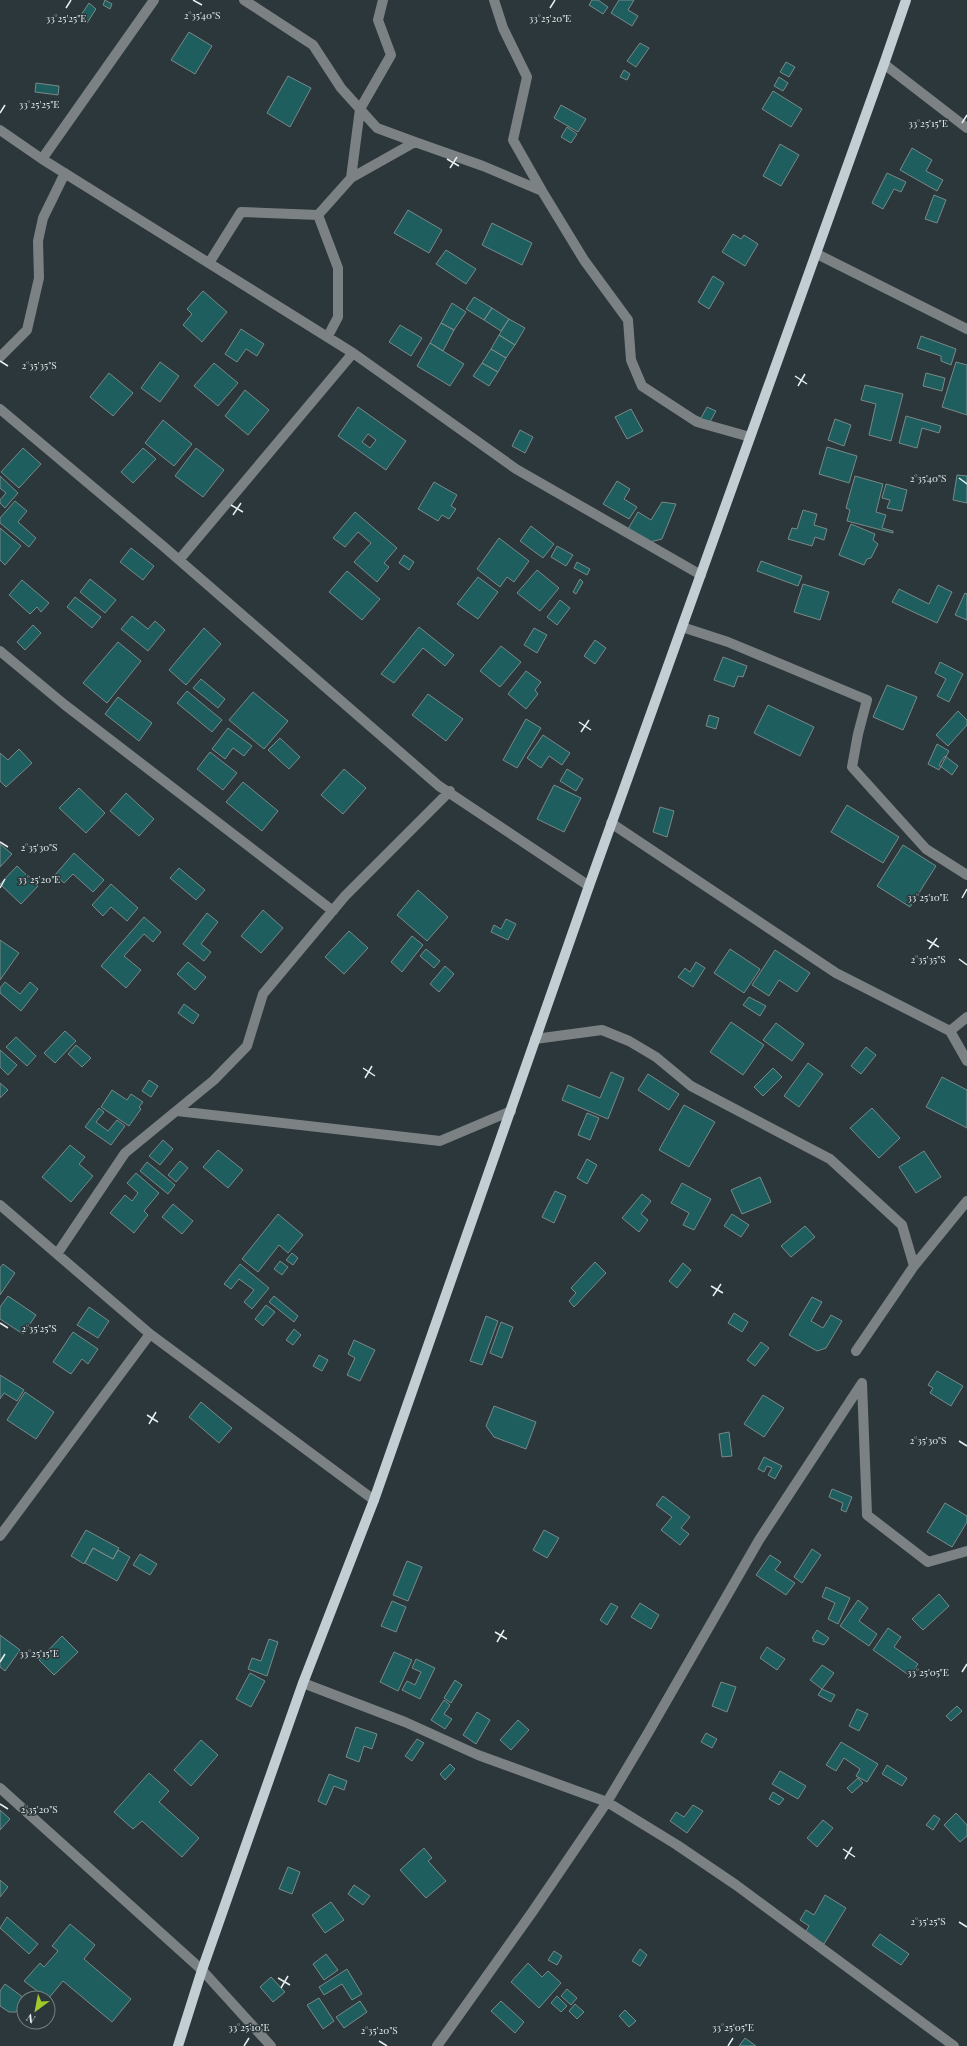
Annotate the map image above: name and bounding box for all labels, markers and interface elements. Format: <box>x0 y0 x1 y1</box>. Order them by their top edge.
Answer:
text: 2°35'40"S <box>184 8 220 22</box>
text: 33°25'25"E <box>46 11 86 25</box>
text: 33°25'20"E <box>529 11 571 25</box>
text: 33°25'25"E <box>19 97 59 111</box>
text: 33°25'15"E <box>908 116 948 130</box>
text: 2°35'35"S <box>21 358 57 372</box>
text: 2°35'40"S <box>910 471 946 485</box>
text: 2°35'30"S <box>21 840 57 854</box>
text: 33°25'20"E <box>18 872 60 886</box>
text: 33°25'10"E <box>907 890 949 904</box>
text: 2°35'35"S <box>910 952 946 966</box>
text: 2°35'25"S <box>21 1321 57 1335</box>
text: 2°35'30"S <box>910 1433 946 1447</box>
text: 33°25'15"E <box>19 1646 59 1660</box>
text: 33°25'05"E <box>907 1665 949 1679</box>
text: 2°35'20"S <box>20 1802 58 1816</box>
text: 2°35'25"S <box>910 1914 946 1928</box>
north arrow <box>16 1990 56 2030</box>
text: N <box>23 2010 38 2027</box>
text: 33°25'10"E <box>228 2020 270 2034</box>
text: 33°25'05"E <box>712 2020 754 2034</box>
text: 2°35'20"S <box>360 2023 398 2037</box>

